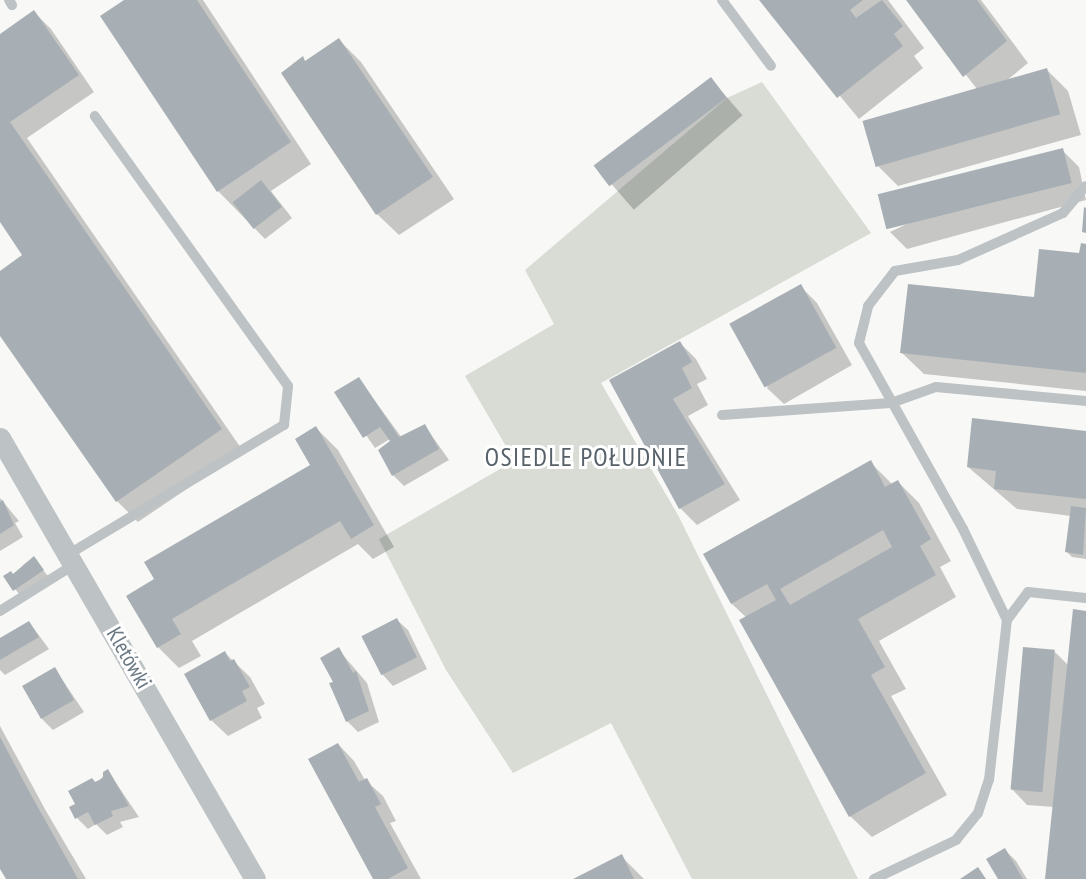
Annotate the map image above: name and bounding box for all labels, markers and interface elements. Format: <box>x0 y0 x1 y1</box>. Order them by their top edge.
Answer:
district label: OSIEDLE POŁUDNIE <box>485 441 687 473</box>
street label: Kletówki <box>101 623 157 693</box>

